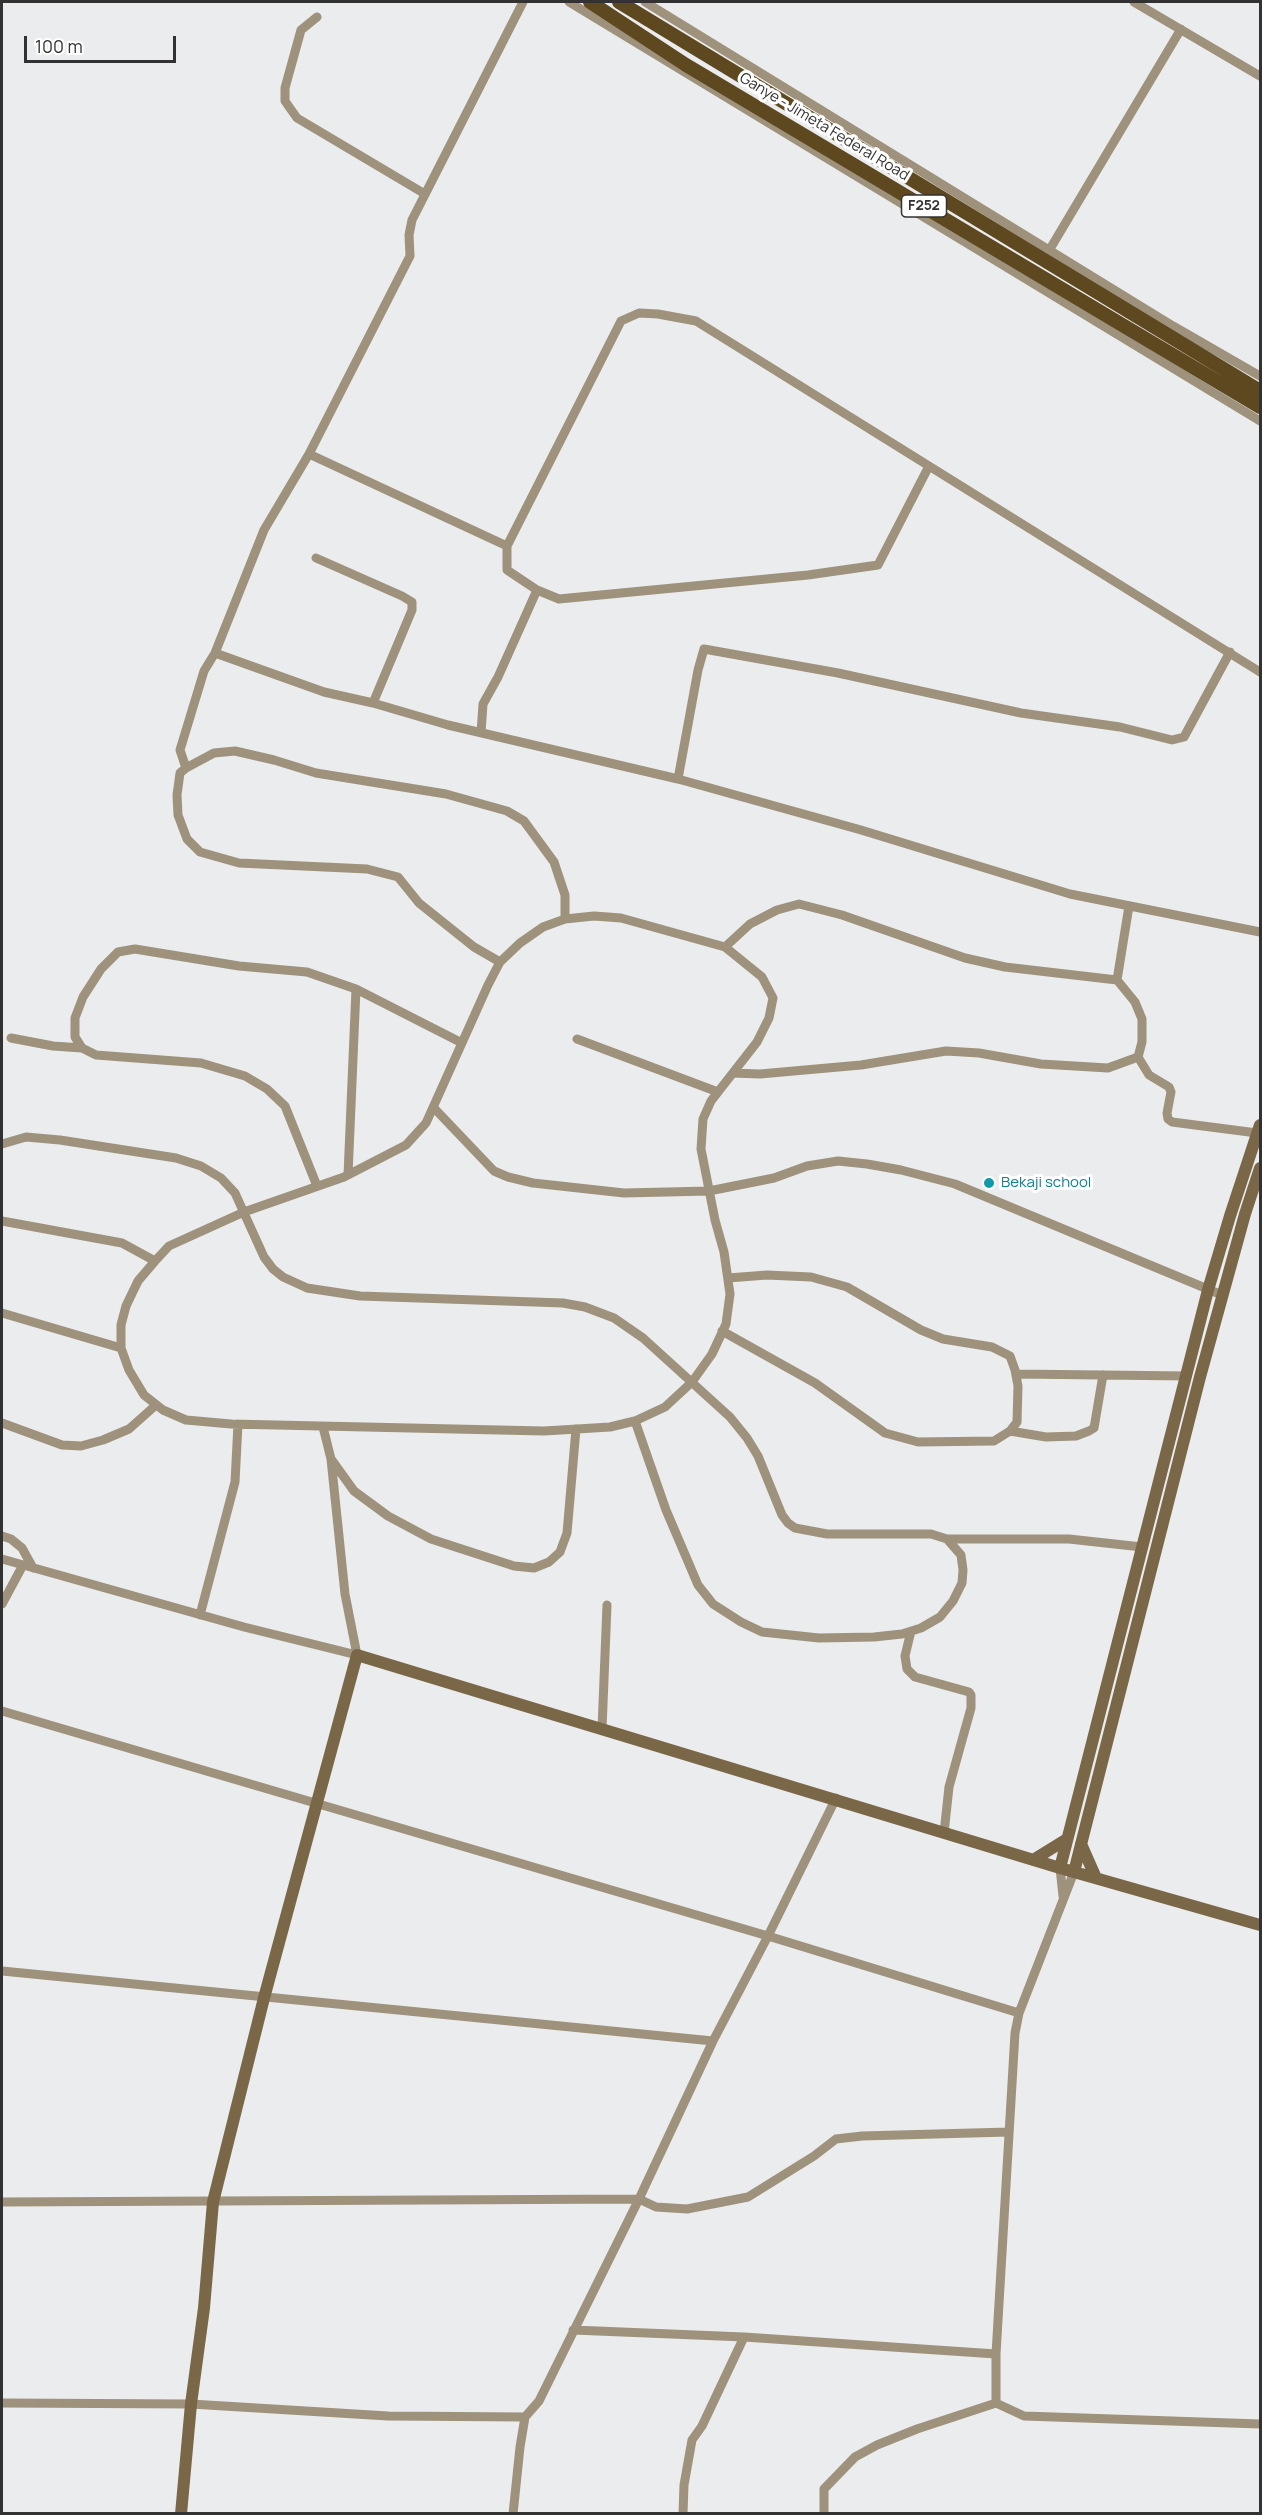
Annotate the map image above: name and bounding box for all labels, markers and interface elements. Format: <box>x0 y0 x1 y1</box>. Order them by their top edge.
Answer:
scale bar <box>27 24 178 62</box>
text: 100 m <box>35 34 83 58</box>
street label: Ganye - Jimeta Federal Road <box>736 69 912 185</box>
road number: F252 <box>902 195 946 217</box>
place label: Bekaji school <box>1001 1174 1091 1192</box>
marker: Bekaji school <box>982 1176 996 1190</box>

